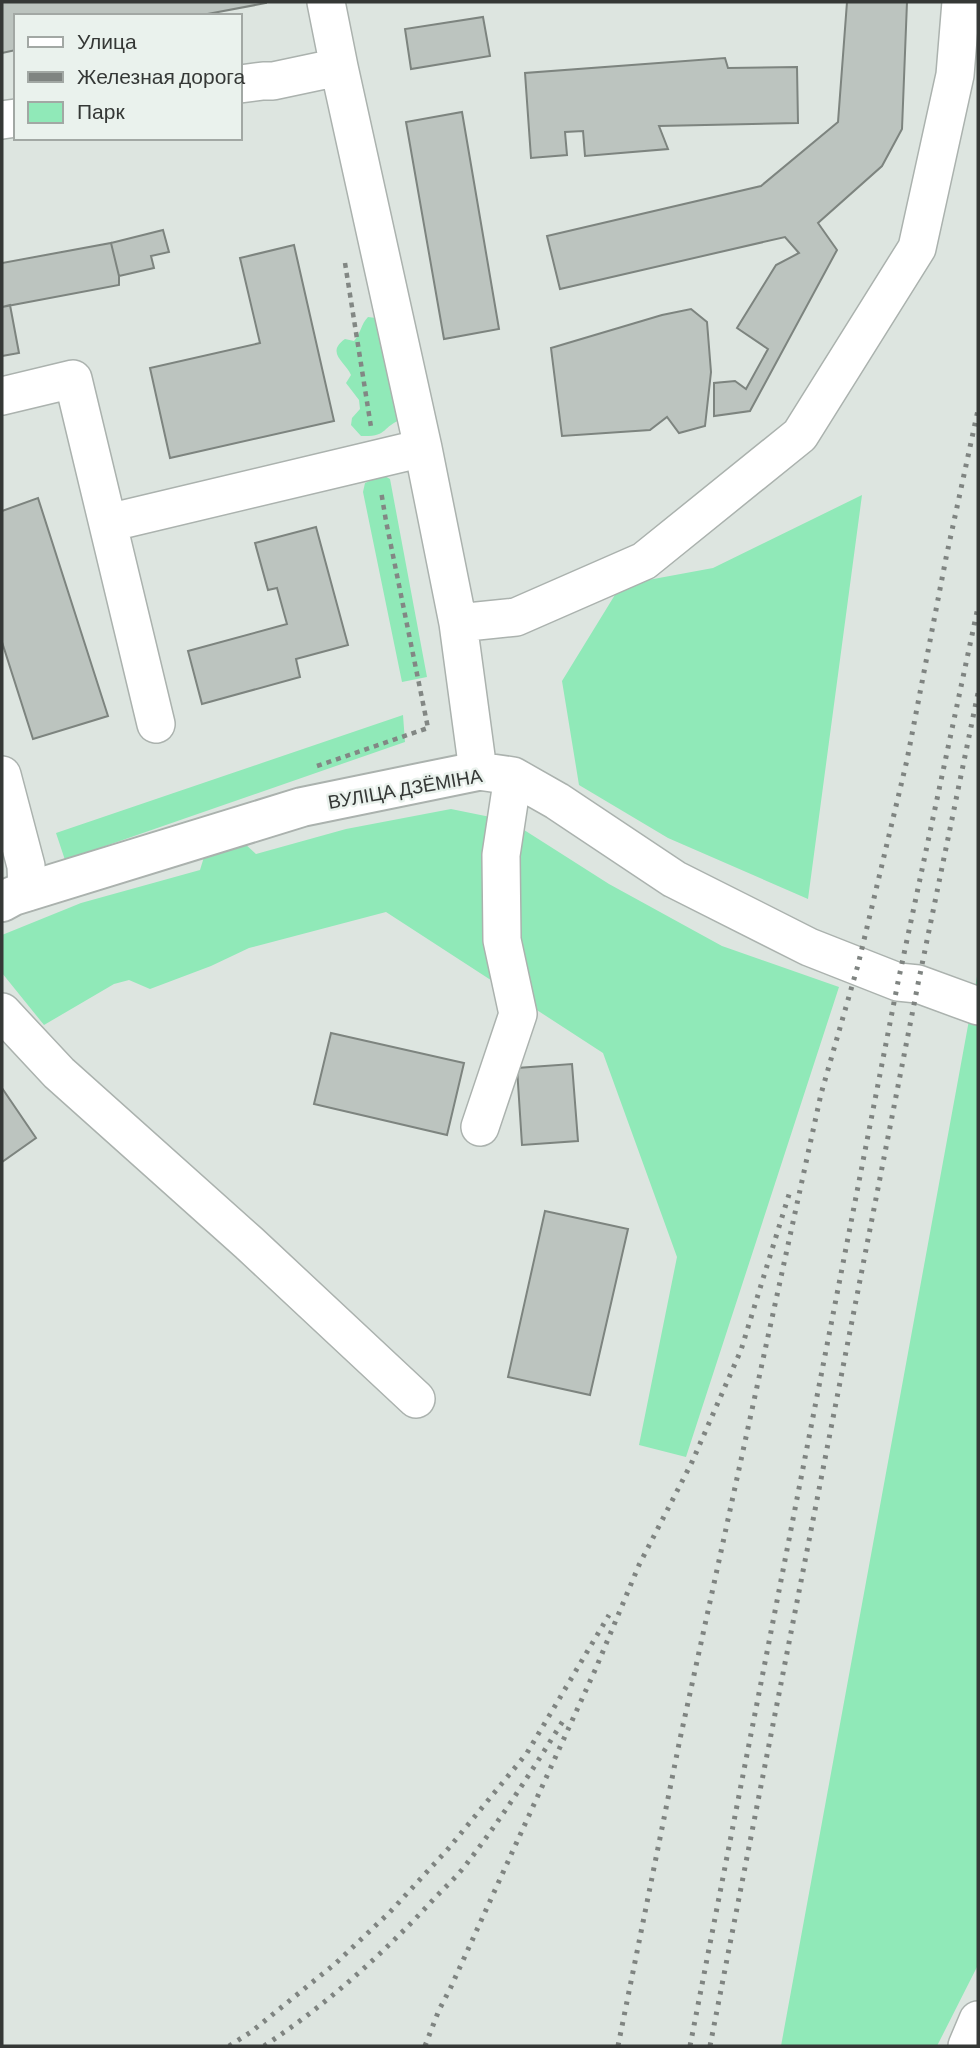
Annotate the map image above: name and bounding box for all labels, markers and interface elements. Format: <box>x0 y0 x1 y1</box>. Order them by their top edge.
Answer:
legend <box>14 14 242 140</box>
text: Улица <box>77 28 137 53</box>
text: Железная дорога <box>77 63 246 88</box>
text: Парк <box>77 98 125 123</box>
street label: ВУЛІЦА ДЗЁМІНА <box>326 763 484 813</box>

